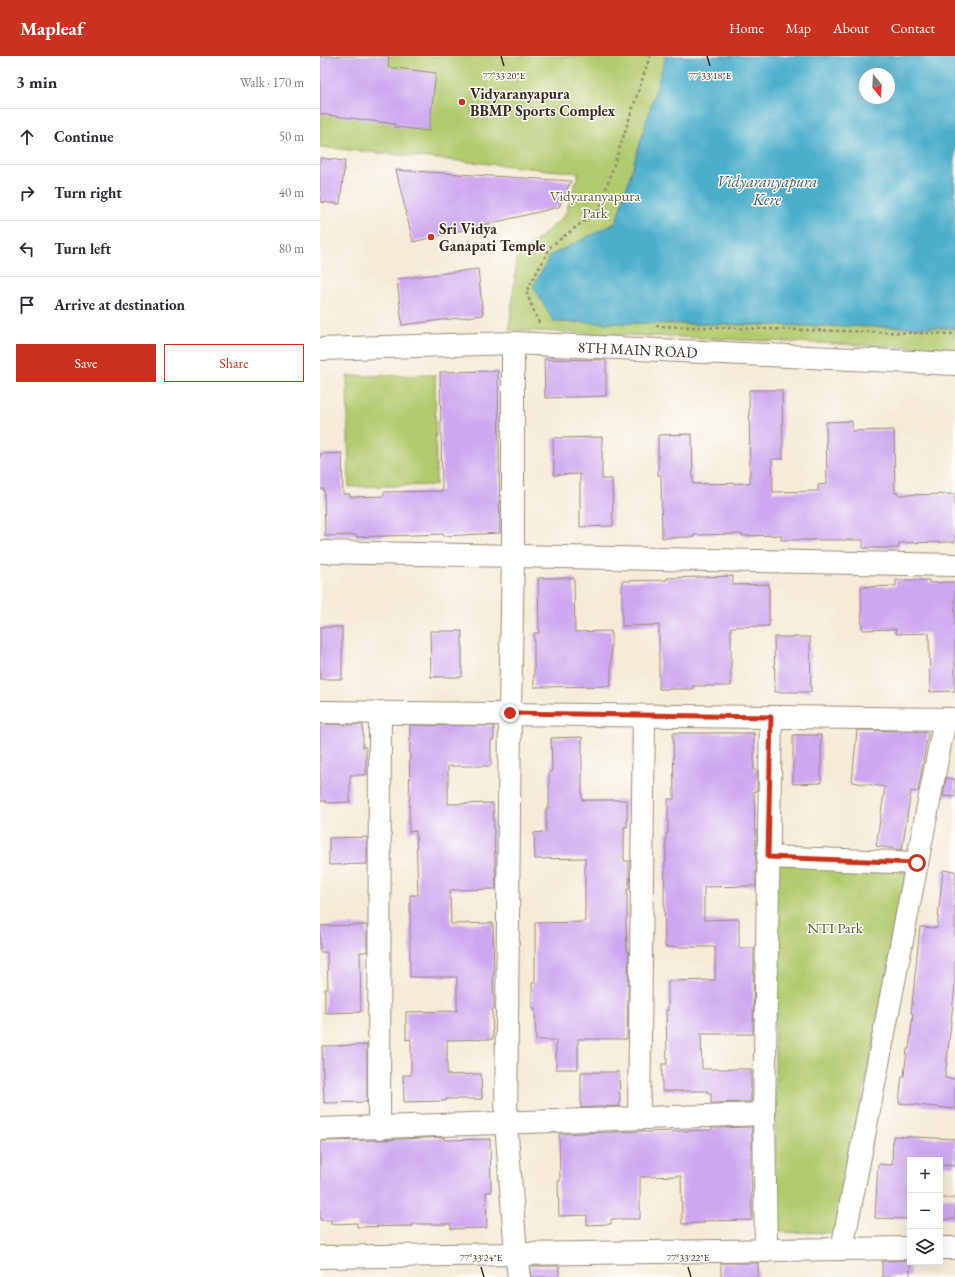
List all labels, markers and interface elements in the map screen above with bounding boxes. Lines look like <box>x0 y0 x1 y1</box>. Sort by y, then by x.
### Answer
text: Mapleaf <box>20 16 84 41</box>
text: Home <box>729 19 764 37</box>
text: Map <box>786 19 811 37</box>
text: About <box>833 19 869 37</box>
text: Contact <box>891 19 935 37</box>
north arrow <box>859 68 895 104</box>
text: 77°33'20"E <box>483 69 526 82</box>
text: 77°33'18"E <box>689 69 732 82</box>
text: 3 min <box>16 71 57 93</box>
text: Walk · 170 m <box>240 74 304 91</box>
place label: Vidyaranyapura BBMP Sports Complex <box>470 84 616 120</box>
marker: Vidyaranyapura BBMP Sports Complex <box>457 97 467 107</box>
icon: ahead <box>16 126 38 148</box>
text: Continue <box>54 127 114 146</box>
text: 50 m <box>279 128 304 145</box>
water label: Vidyaranyapura Kere <box>717 171 817 210</box>
icon: right <box>16 182 38 204</box>
text: Turn right <box>54 183 122 202</box>
text: 40 m <box>279 184 304 201</box>
park label: Vidyaranyapura Park <box>550 186 640 222</box>
place label: Sri Vidya Ganapati Temple <box>439 219 545 255</box>
marker: Sri Vidya Ganapati Temple <box>426 232 436 242</box>
icon: left <box>16 238 38 260</box>
text: Turn left <box>54 239 111 258</box>
text: 80 m <box>279 240 304 257</box>
icon: arrive <box>16 294 38 316</box>
text: Arrive at destination <box>54 295 185 314</box>
street label: 8TH MAIN ROAD <box>577 337 698 361</box>
button: Save <box>16 344 156 382</box>
button: Share <box>164 344 304 382</box>
route end <box>501 704 519 722</box>
route start <box>908 854 926 872</box>
park label: NTI Park <box>807 918 864 937</box>
map controls <box>907 1157 943 1265</box>
button: + <box>907 1157 943 1193</box>
button: − <box>907 1193 943 1229</box>
button: layers <box>907 1229 943 1265</box>
text: 77°33'24"E <box>460 1251 503 1264</box>
text: 77°33'22"E <box>667 1251 710 1264</box>

